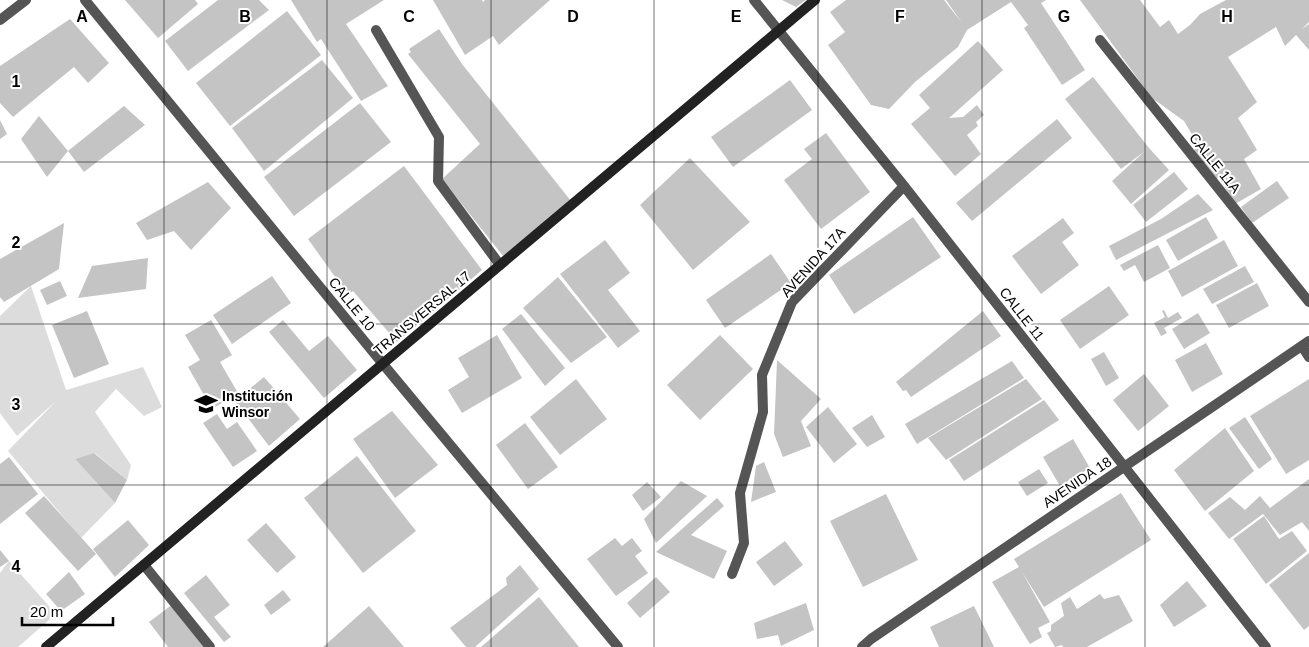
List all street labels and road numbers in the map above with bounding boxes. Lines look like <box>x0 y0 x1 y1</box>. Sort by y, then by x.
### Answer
street label: CALLE 11A <box>1186 130 1244 197</box>
street label: AVENIDA 17A <box>777 223 849 300</box>
street label: TRANSVERSAL 17 <box>370 268 474 358</box>
street label: CALLE 10 <box>326 274 378 334</box>
street label: CALLE 11 <box>996 284 1048 344</box>
street label: AVENIDA 18 <box>1040 453 1114 511</box>

